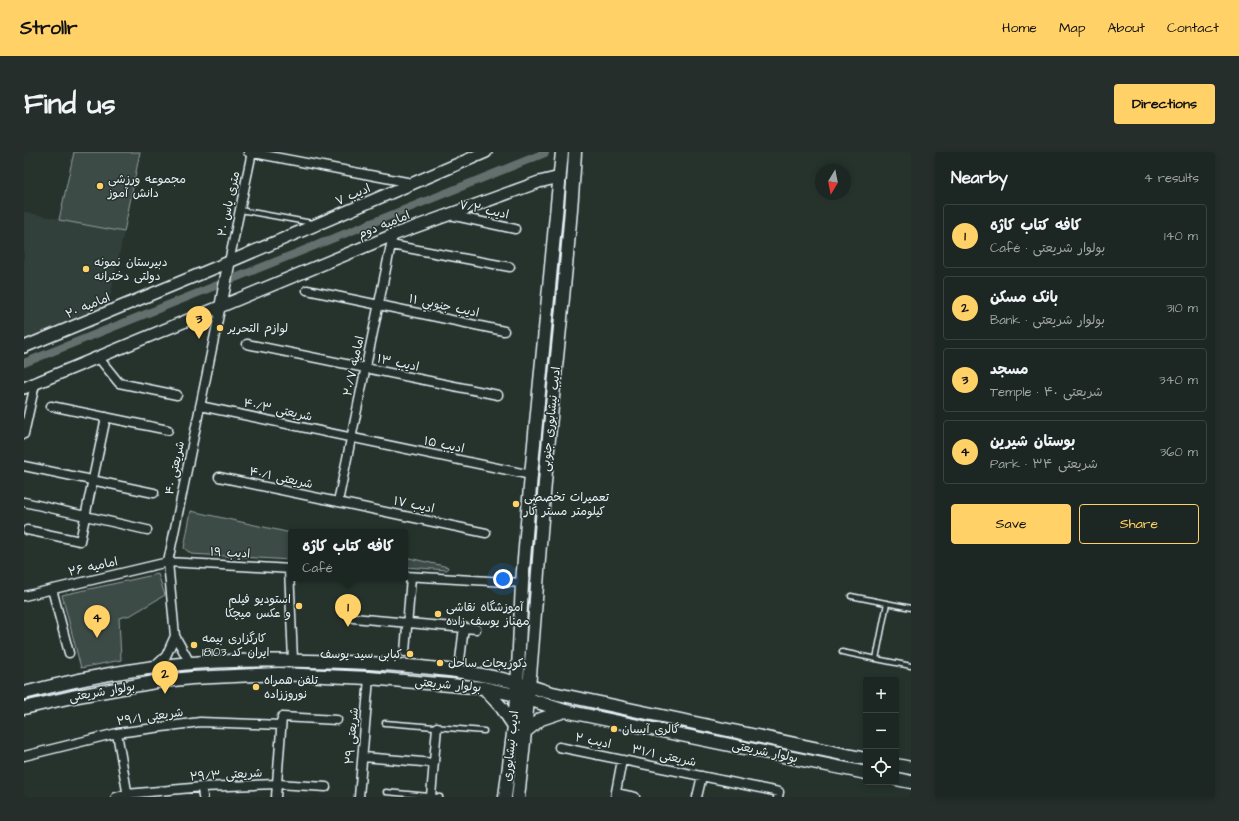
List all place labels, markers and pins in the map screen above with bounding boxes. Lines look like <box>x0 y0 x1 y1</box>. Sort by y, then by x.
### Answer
place label: مجموعه ورزشی دانش آموز <box>107 171 186 202</box>
marker: مجموعه ورزشی دانش آموز <box>95 181 105 191</box>
place label: دبیرستان نمونه دولتی دخترانه <box>94 254 168 285</box>
marker: دبیرستان نمونه دولتی دخترانه <box>81 264 91 274</box>
pin: 3 <box>186 306 212 339</box>
place label: لوازم التحریر <box>227 320 288 337</box>
marker: لوازم التحریر <box>215 323 225 333</box>
place label: تعمیرات تخصصی کیلومتر مستر کار <box>523 489 609 520</box>
marker: تعمیرات تخصصی کیلومتر مستر کار <box>511 499 521 509</box>
place label: استودیو فیلم و عکس میچکا <box>225 591 291 622</box>
pin: 1 <box>335 594 361 627</box>
place label: آموزشگاه نقاشی مهناز یوسف زاده <box>446 599 530 630</box>
marker: استودیو فیلم و عکس میچکا <box>294 601 304 611</box>
pin: 4 <box>84 605 110 638</box>
marker: آموزشگاه نقاشی مهناز یوسف زاده <box>433 609 443 619</box>
place label: کارگزاری بیمه ایران کد 18103 <box>202 630 270 661</box>
marker: کارگزاری بیمه ایران کد 18103 <box>189 640 199 650</box>
place label: کبابی سید یوسف <box>320 646 402 663</box>
marker: کبابی سید یوسف <box>405 649 415 659</box>
place label: دکوریجات ساحل <box>448 655 527 672</box>
marker: دکوریجات ساحل <box>435 658 445 668</box>
pin: 2 <box>152 661 178 694</box>
place label: تلفن همراه نوروززاده <box>264 672 319 703</box>
marker: تلفن همراه نوروززاده <box>251 682 261 692</box>
place label: گالری آيسان <box>622 721 680 738</box>
marker: گالری آيسان <box>609 724 619 734</box>

